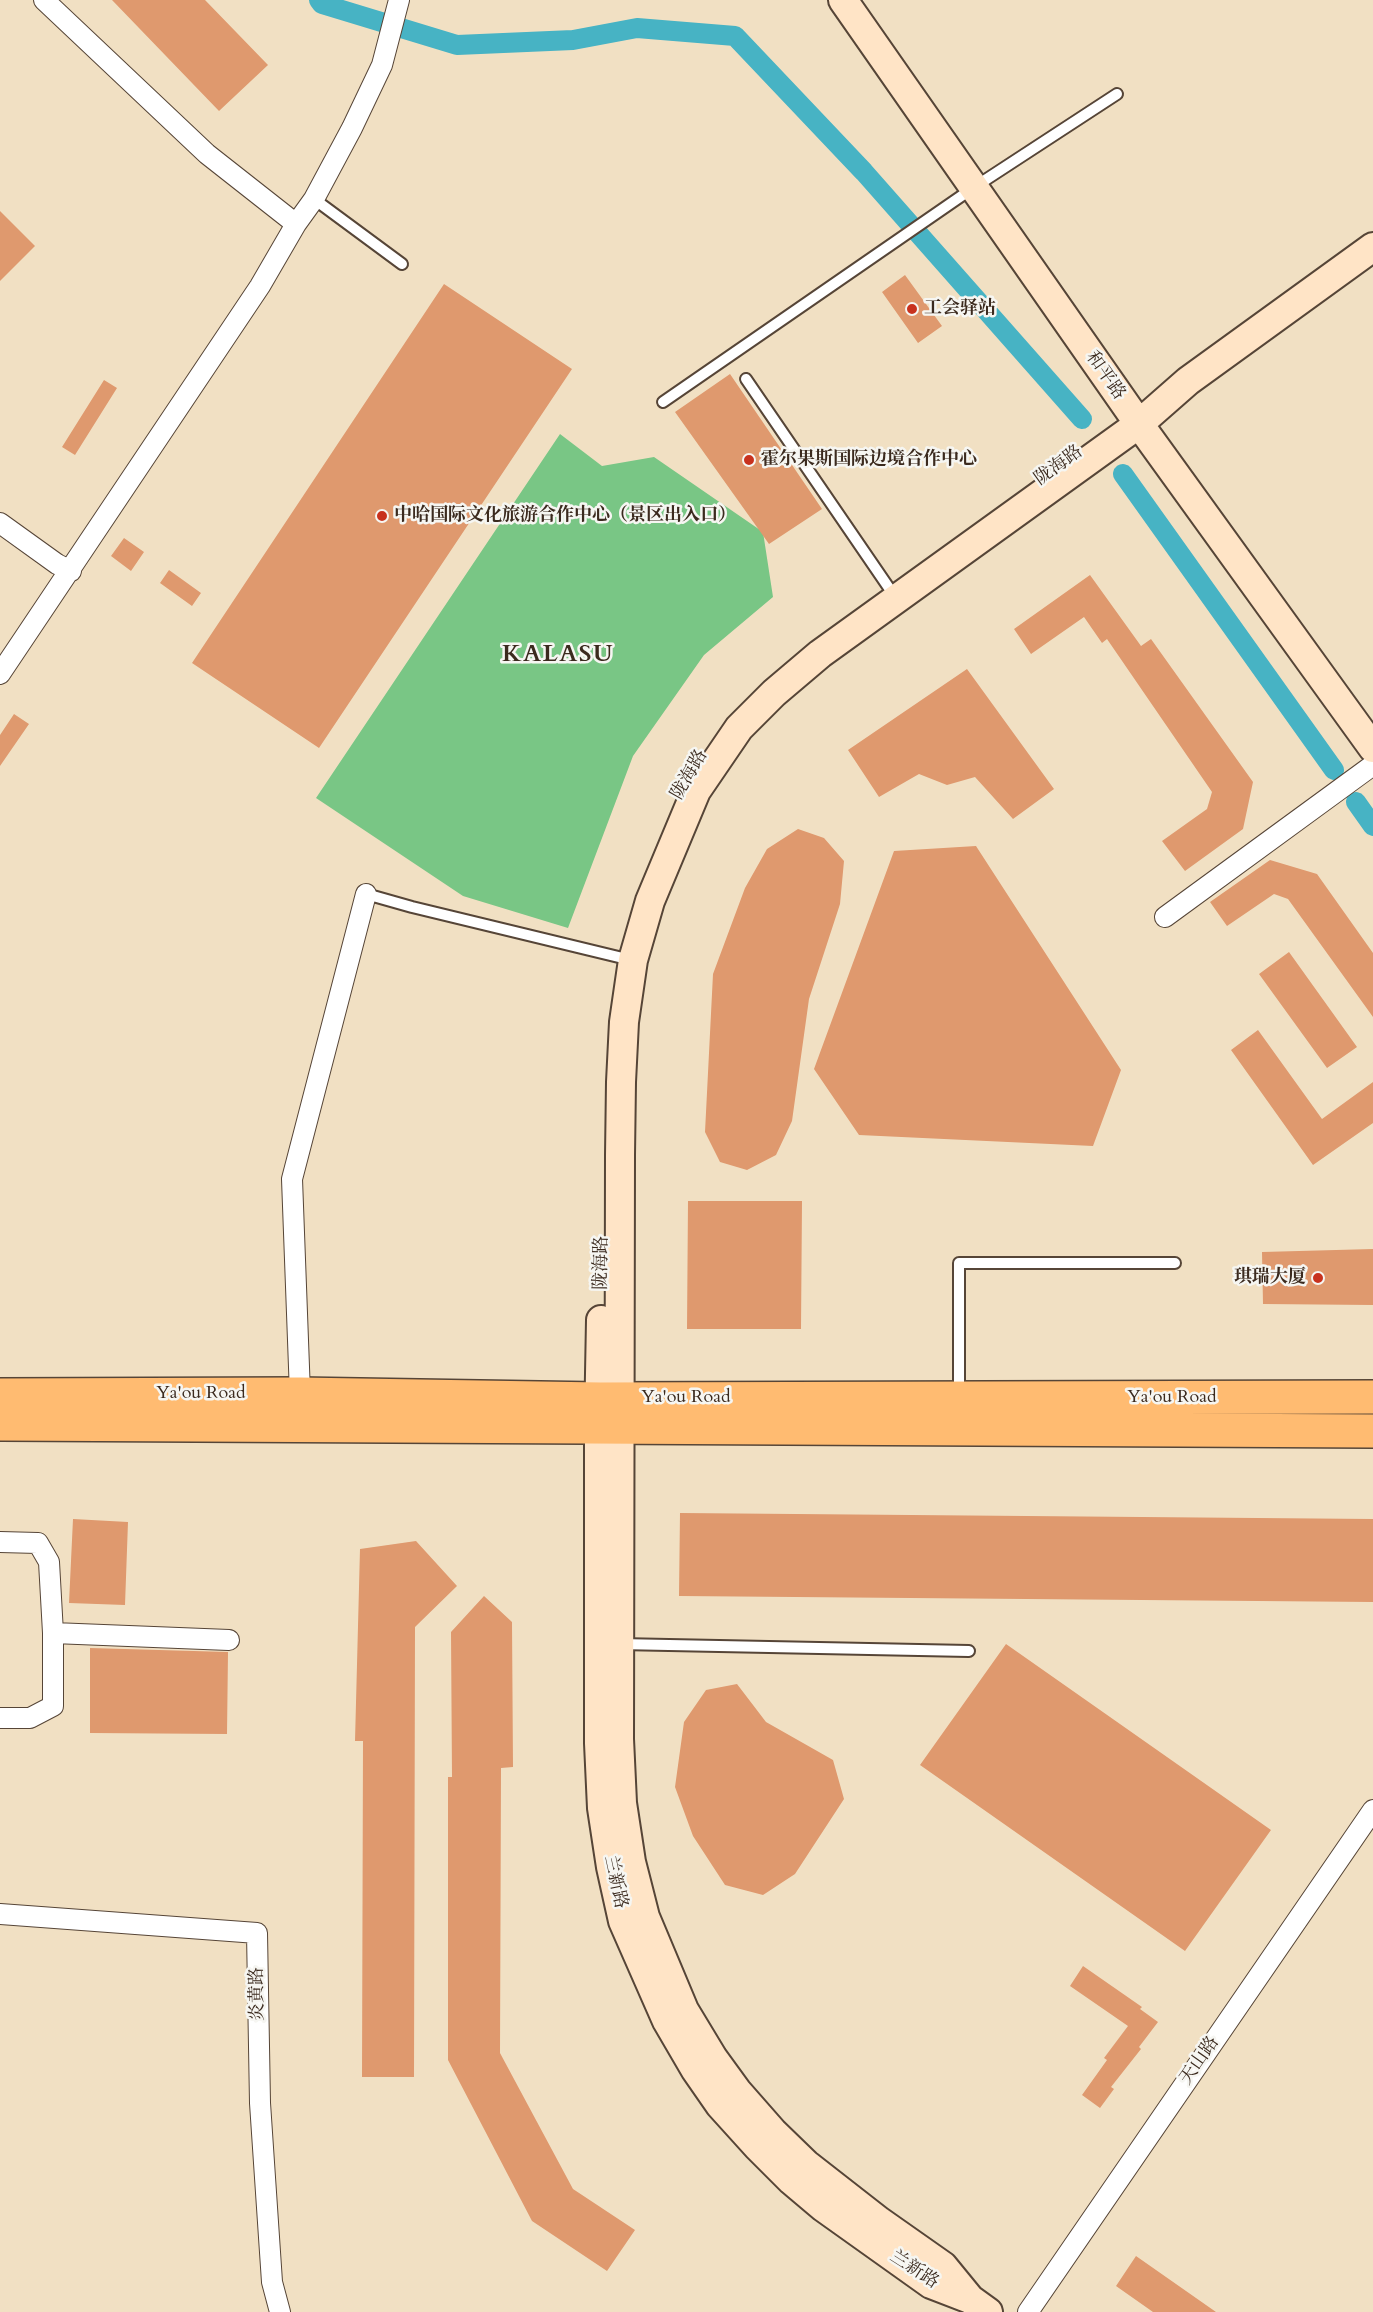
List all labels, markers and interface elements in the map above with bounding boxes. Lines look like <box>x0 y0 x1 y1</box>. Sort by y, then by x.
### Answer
place label: 工会驿站 <box>924 298 996 320</box>
marker: 工会驿站 <box>905 302 919 316</box>
street label: 和平路 <box>1081 348 1129 404</box>
street label: 陇海路 <box>1031 441 1087 491</box>
place label: 霍尔果斯国际边境合作中心 <box>761 449 977 471</box>
marker: 霍尔果斯国际边境合作中心 <box>742 453 756 467</box>
place label: 中哈国际文化旅游合作中心（景区出入口） <box>394 505 736 527</box>
marker: 中哈国际文化旅游合作中心（景区出入口） <box>375 509 389 523</box>
district label: KALASU <box>502 641 614 669</box>
street label: 陇海路 <box>667 746 713 804</box>
street label: 陇海路 <box>591 1236 613 1290</box>
place label: 琪瑞大厦 <box>1234 1267 1306 1289</box>
marker: 琪瑞大厦 <box>1311 1271 1325 1285</box>
street label: Ya'ou Road <box>156 1383 246 1405</box>
street label: Ya'ou Road <box>641 1387 731 1409</box>
street label: Ya'ou Road <box>1127 1387 1217 1409</box>
street label: 兰新路 <box>599 1853 631 1911</box>
street label: 炎黄路 <box>247 1967 269 2021</box>
street label: 天山路 <box>1176 2033 1224 2089</box>
street label: 兰新路 <box>885 2246 943 2294</box>

